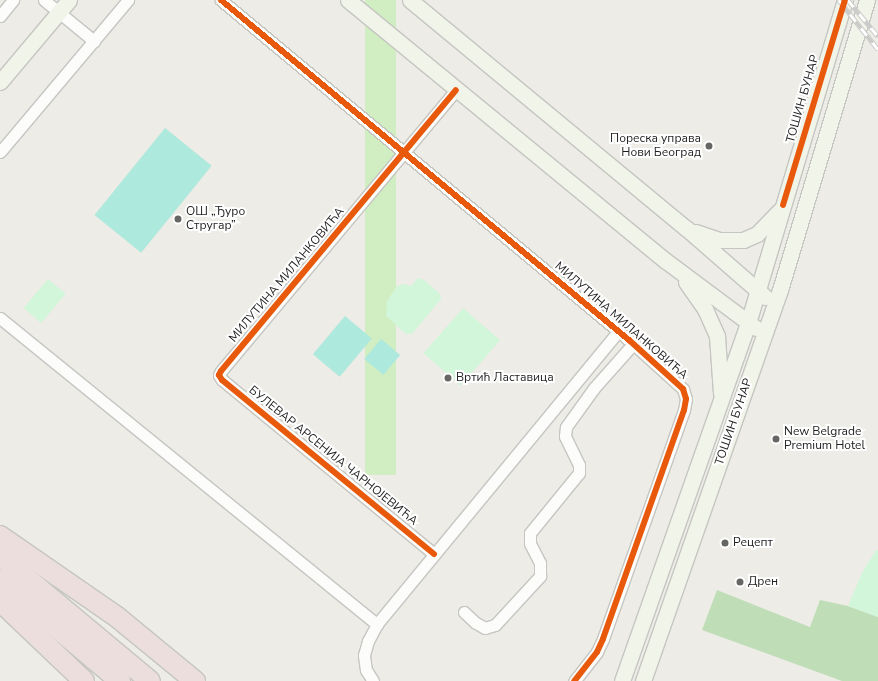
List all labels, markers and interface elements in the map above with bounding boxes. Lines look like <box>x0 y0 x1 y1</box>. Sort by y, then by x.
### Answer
street label: ТОШИН БУНАР <box>784 53 822 145</box>
place label: Пореска управа Нови Београд <box>610 132 701 160</box>
marker: Пореска управа Нови Београд <box>704 141 714 151</box>
place label: ОШ „Ђуро Стругар” <box>186 205 245 233</box>
street label: МИЛУТИНА МИЛАНКОВИЋА <box>226 205 348 345</box>
marker: ОШ „Ђуро Стругар” <box>173 214 183 224</box>
street label: МИЛУТИНА МИЛАНКОВИЋА <box>552 259 690 383</box>
place label: Вртић Ластавица <box>456 371 554 385</box>
marker: Вртић Ластавица <box>443 373 453 383</box>
street label: ТОШИН БУНАР <box>712 377 756 467</box>
street label: БУЛЕВАР АРСЕНИЈА ЧАРНОЈЕВИЋА <box>246 383 420 529</box>
place label: New Belgrade Premium Hotel <box>784 425 865 453</box>
marker: New Belgrade Premium Hotel <box>771 434 781 444</box>
place label: Рецепт <box>733 536 773 550</box>
marker: Рецепт <box>720 538 730 548</box>
place label: Дрен <box>748 575 778 589</box>
marker: Дрен <box>735 577 745 587</box>

